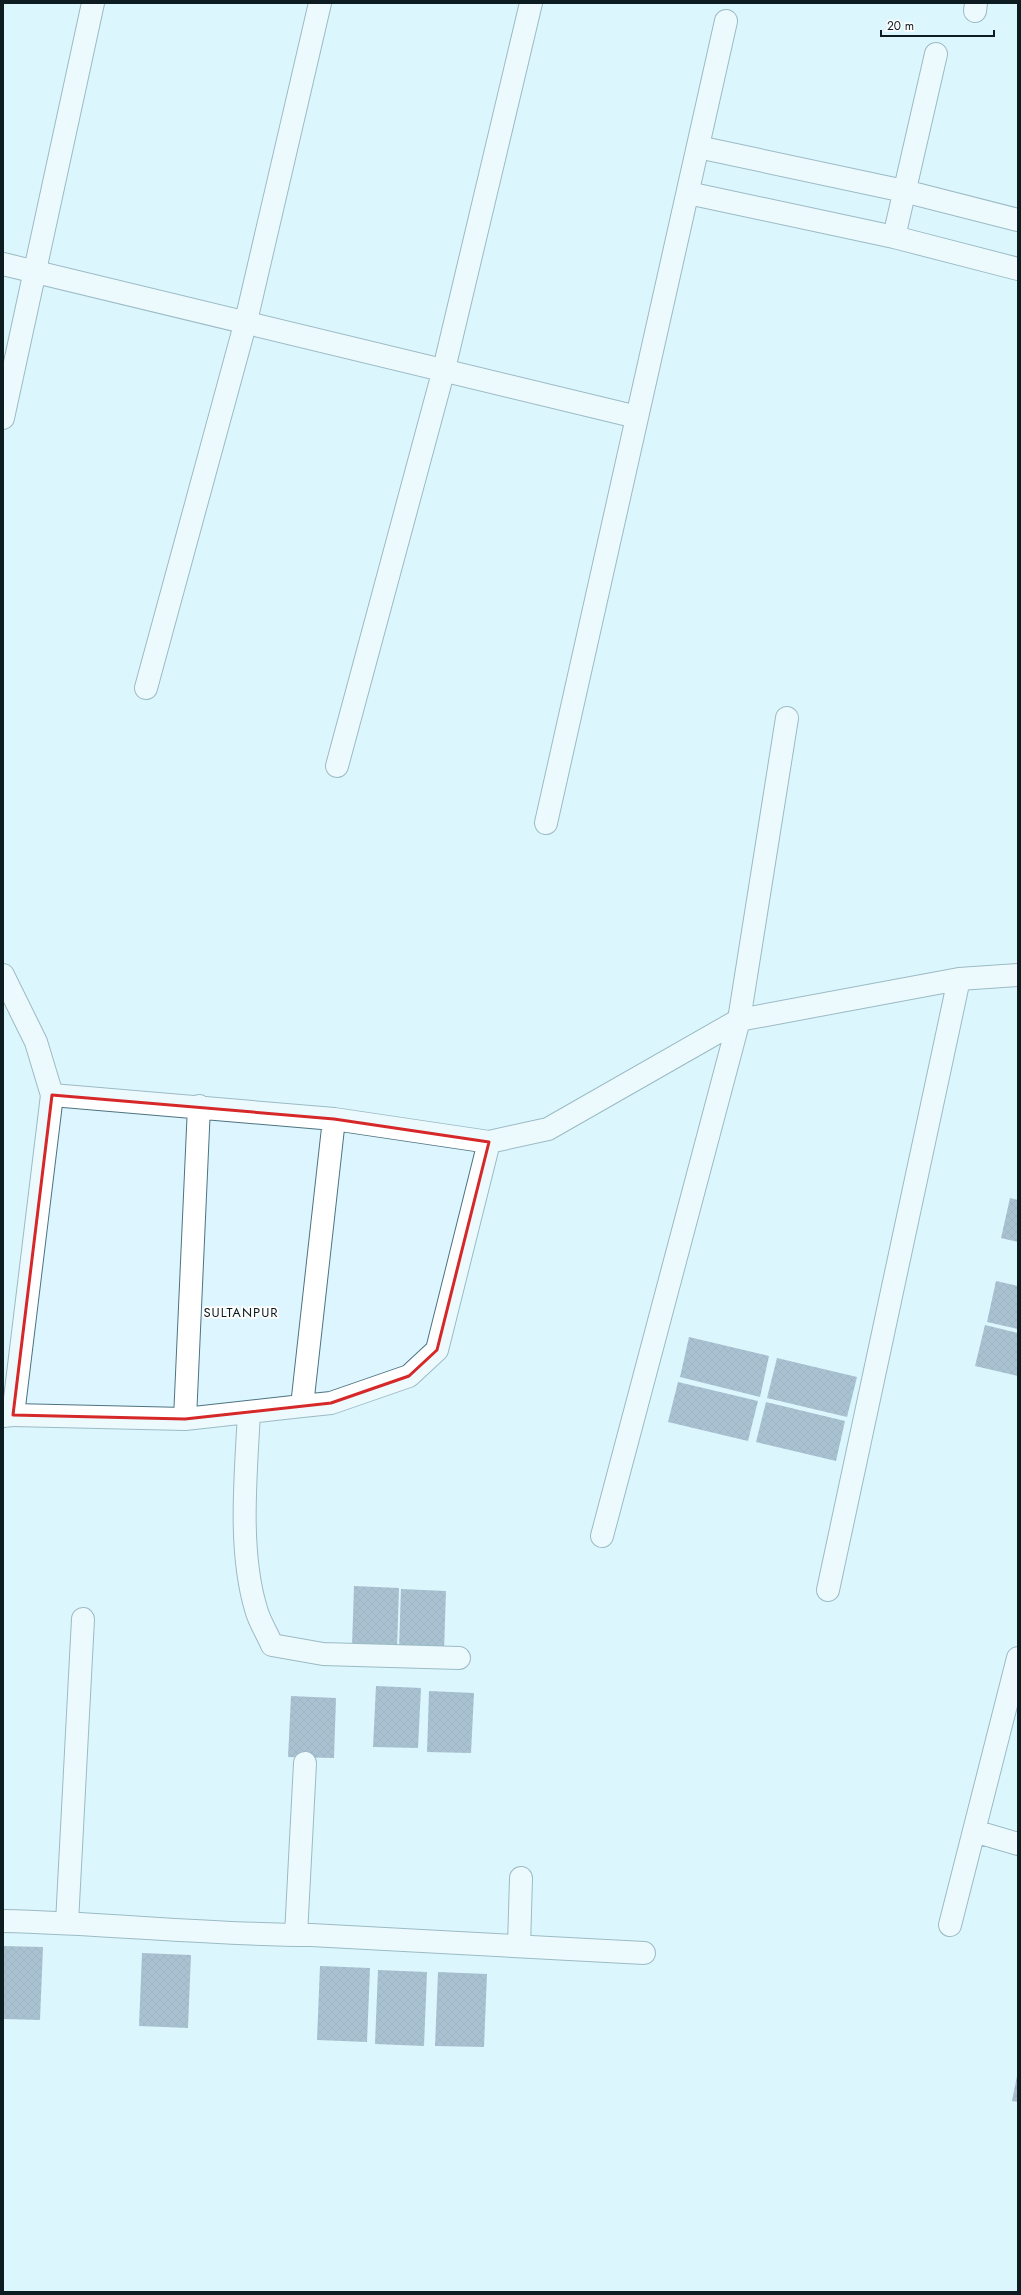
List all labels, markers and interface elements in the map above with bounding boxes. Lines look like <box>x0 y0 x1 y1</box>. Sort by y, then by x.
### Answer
scale bar <box>881 12 994 38</box>
text: 20 m <box>887 17 914 35</box>
district label: SULTANPUR <box>203 1303 279 1322</box>

